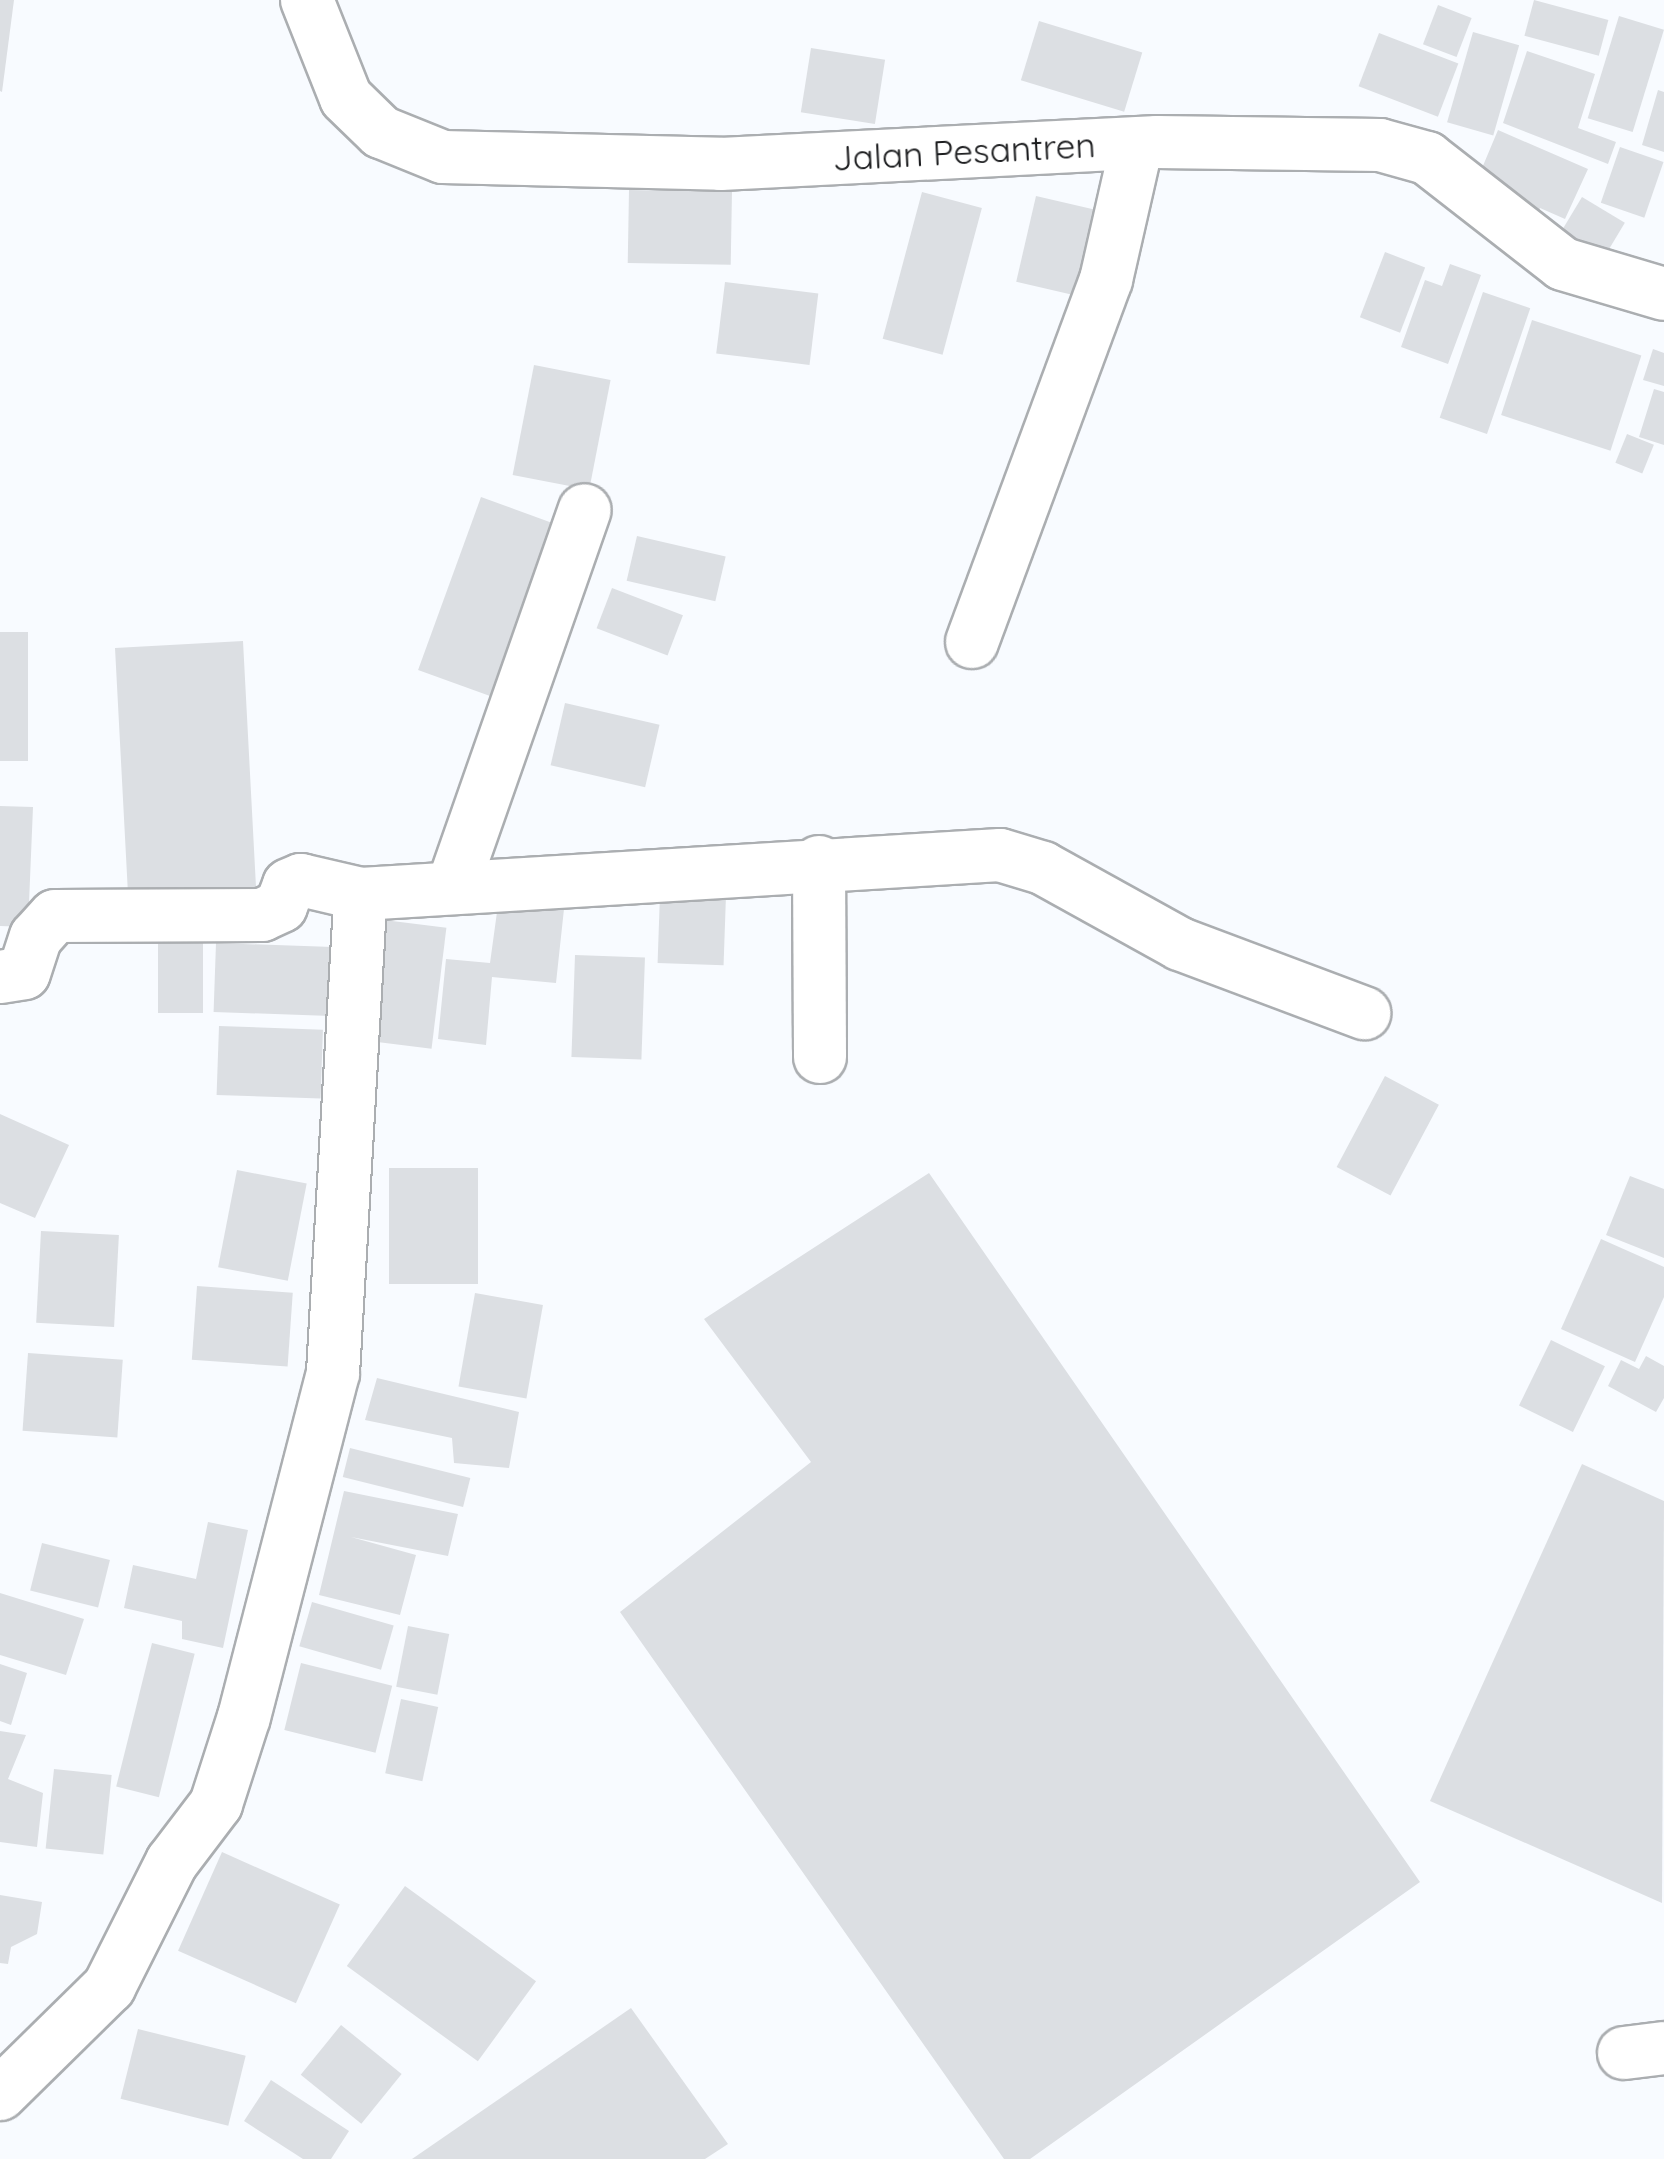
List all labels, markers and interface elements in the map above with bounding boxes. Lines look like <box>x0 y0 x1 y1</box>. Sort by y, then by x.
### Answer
street label: Jalan Pesantren <box>831 123 1097 179</box>

